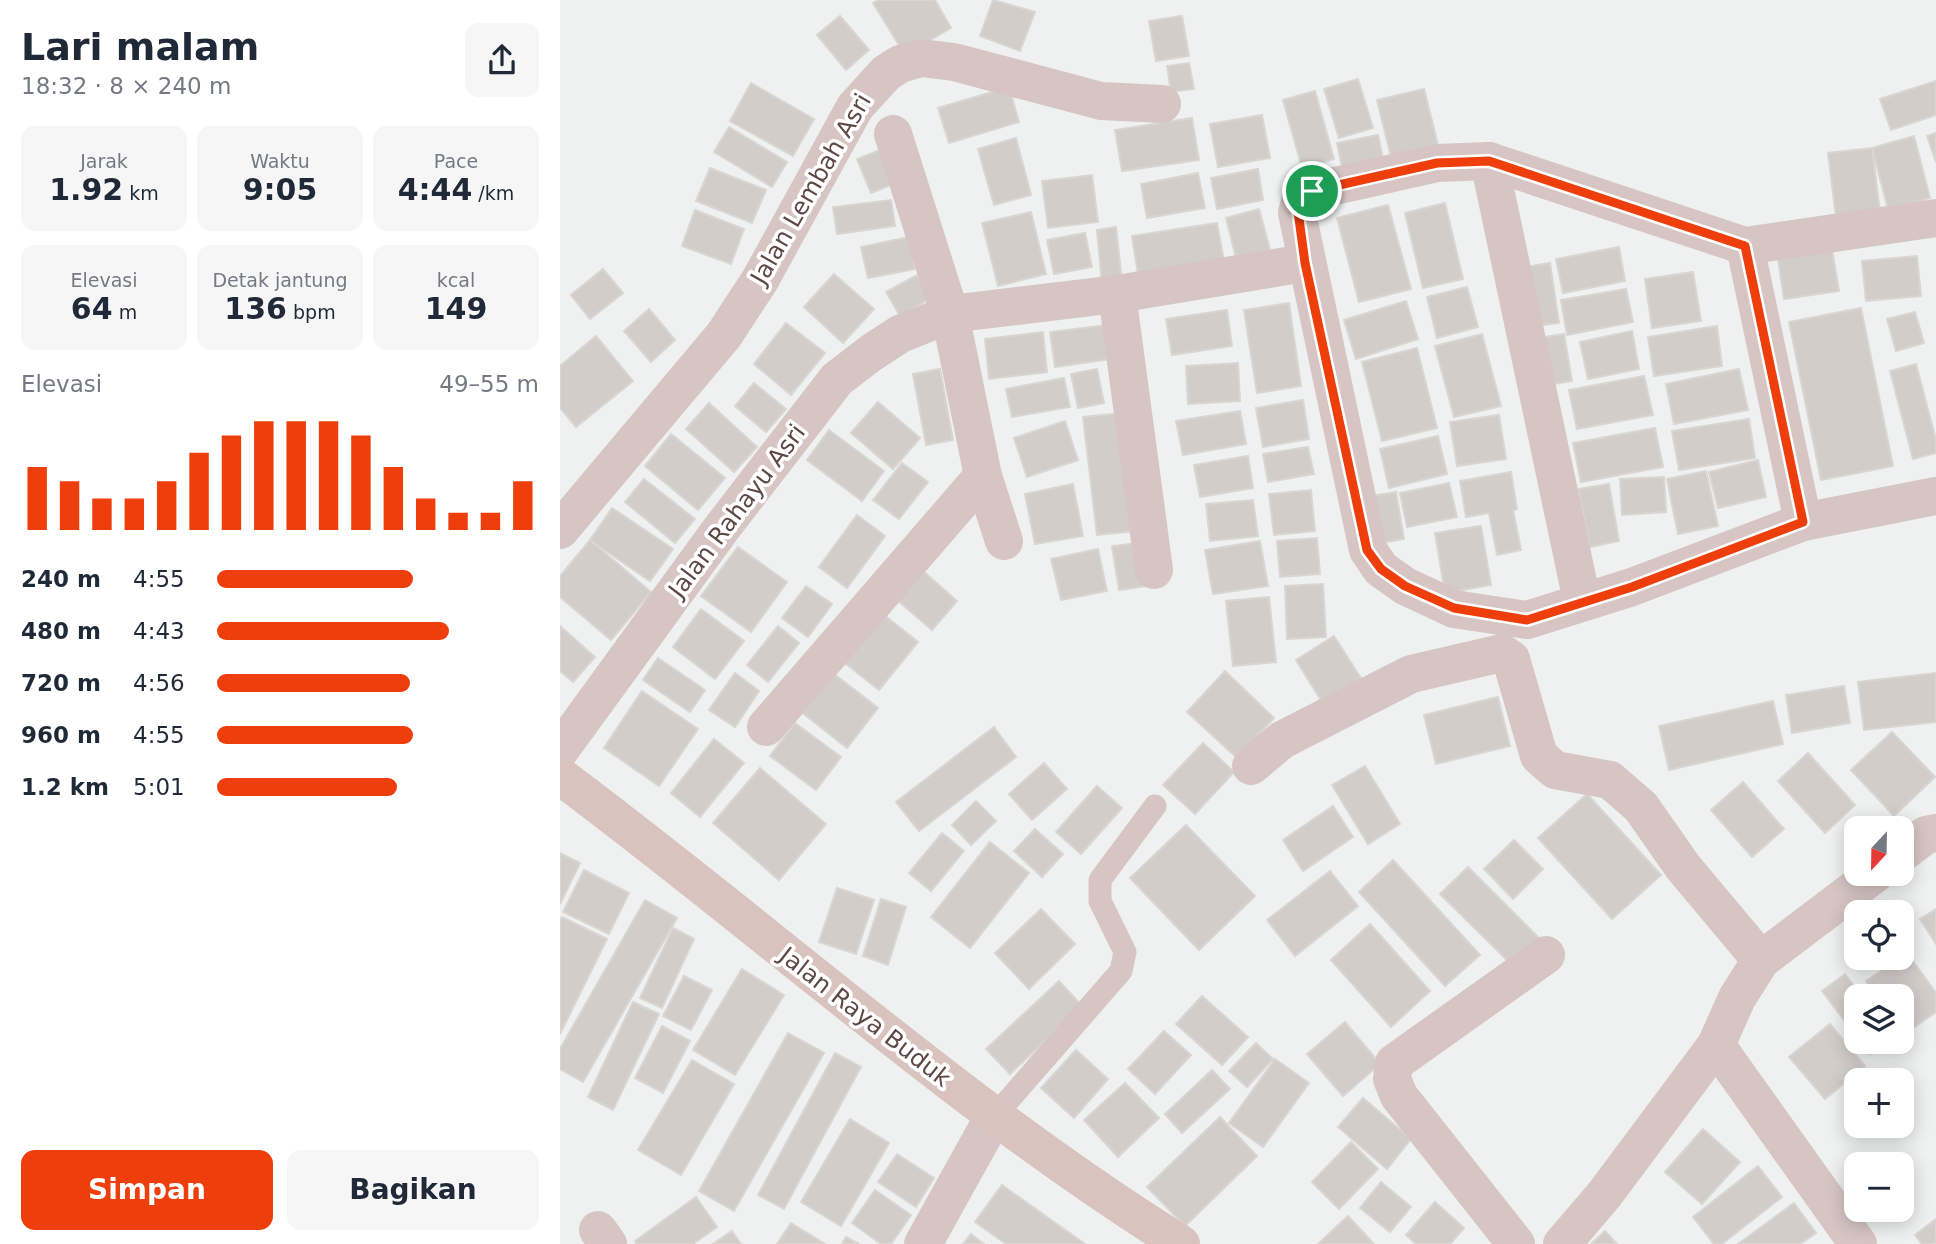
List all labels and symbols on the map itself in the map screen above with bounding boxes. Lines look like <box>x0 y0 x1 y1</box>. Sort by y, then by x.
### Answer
street label: Jalan Lembah Asri <box>744 89 877 291</box>
pin <box>1282 161 1342 221</box>
street label: Jalan Rahayu Asri <box>662 419 811 605</box>
north arrow <box>1844 816 1914 886</box>
street label: Jalan Raya Buduk <box>772 940 956 1093</box>

